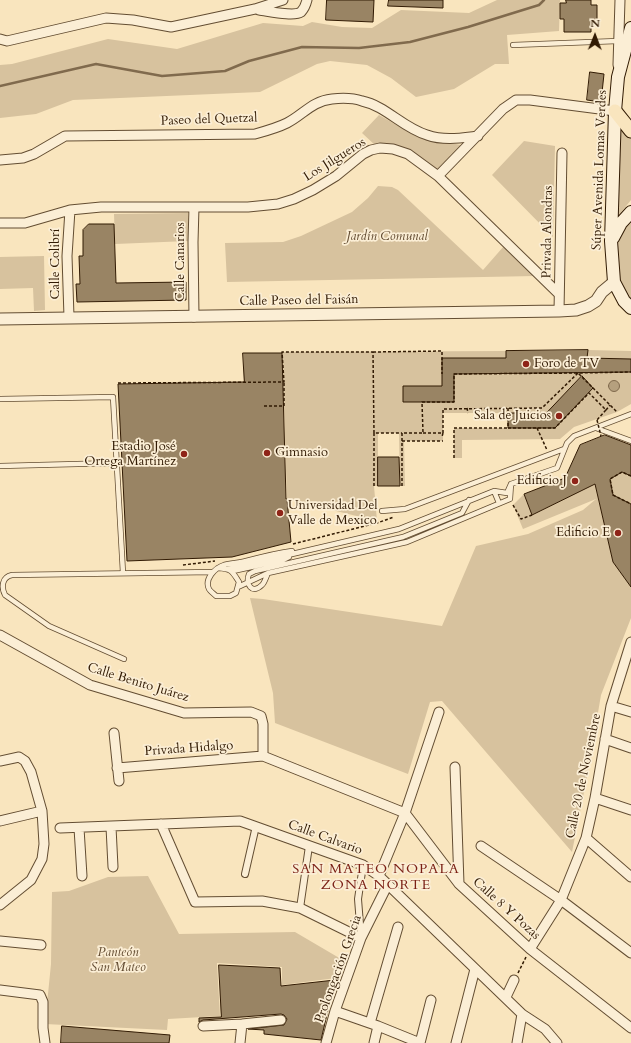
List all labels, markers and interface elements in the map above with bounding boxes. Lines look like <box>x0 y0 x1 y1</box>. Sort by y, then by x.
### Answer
north arrow <box>575 16 615 56</box>
text: N <box>590 16 600 31</box>
street label: Súper Avenida Lomas Verdes <box>589 90 611 250</box>
street label: Paseo del Quetzal <box>160 111 258 129</box>
street label: Los Jilgueros <box>301 135 369 185</box>
street label: Privada Alondras <box>539 185 557 279</box>
street label: Calle Canarios <box>173 222 189 302</box>
street label: Calle Colibrí <box>48 229 64 299</box>
park label: Jardín Comunal <box>346 229 428 245</box>
street label: Calle Paseo del Faisán <box>239 292 359 310</box>
place label: Foro de TV <box>534 356 599 372</box>
marker: Foro de TV <box>521 359 531 369</box>
place label: Sala de Juicios <box>474 408 551 424</box>
marker: Sala de Juicios <box>554 411 564 421</box>
place label: Estadio José Ortega Martínez <box>84 439 176 470</box>
place label: Gimnasio <box>275 445 328 461</box>
marker: Gimnasio <box>262 448 272 458</box>
marker: Estadio José Ortega Martínez <box>179 449 189 459</box>
place label: Edificio J <box>517 473 567 489</box>
marker: Edificio J <box>570 476 580 486</box>
place label: Universidad Del Valle de Mexico <box>288 498 378 529</box>
marker: Universidad Del Valle de Mexico <box>275 508 285 518</box>
place label: Edificio E <box>556 525 610 541</box>
marker: Edificio E <box>613 528 623 538</box>
street label: Calle Benito Juárez <box>85 660 191 706</box>
street label: Calle 20 de Noviembre <box>563 712 605 840</box>
street label: Privada Hidalgo <box>144 738 234 760</box>
street label: Calle Calvario <box>286 817 364 859</box>
district label: SAN MATEO NOPALA ZONA NORTE <box>292 862 460 894</box>
street label: Calle 8 Y Pozas <box>469 875 543 943</box>
street label: Prolongación Grecia <box>312 913 366 1025</box>
park label: Panteón San Mateo <box>90 945 146 976</box>

